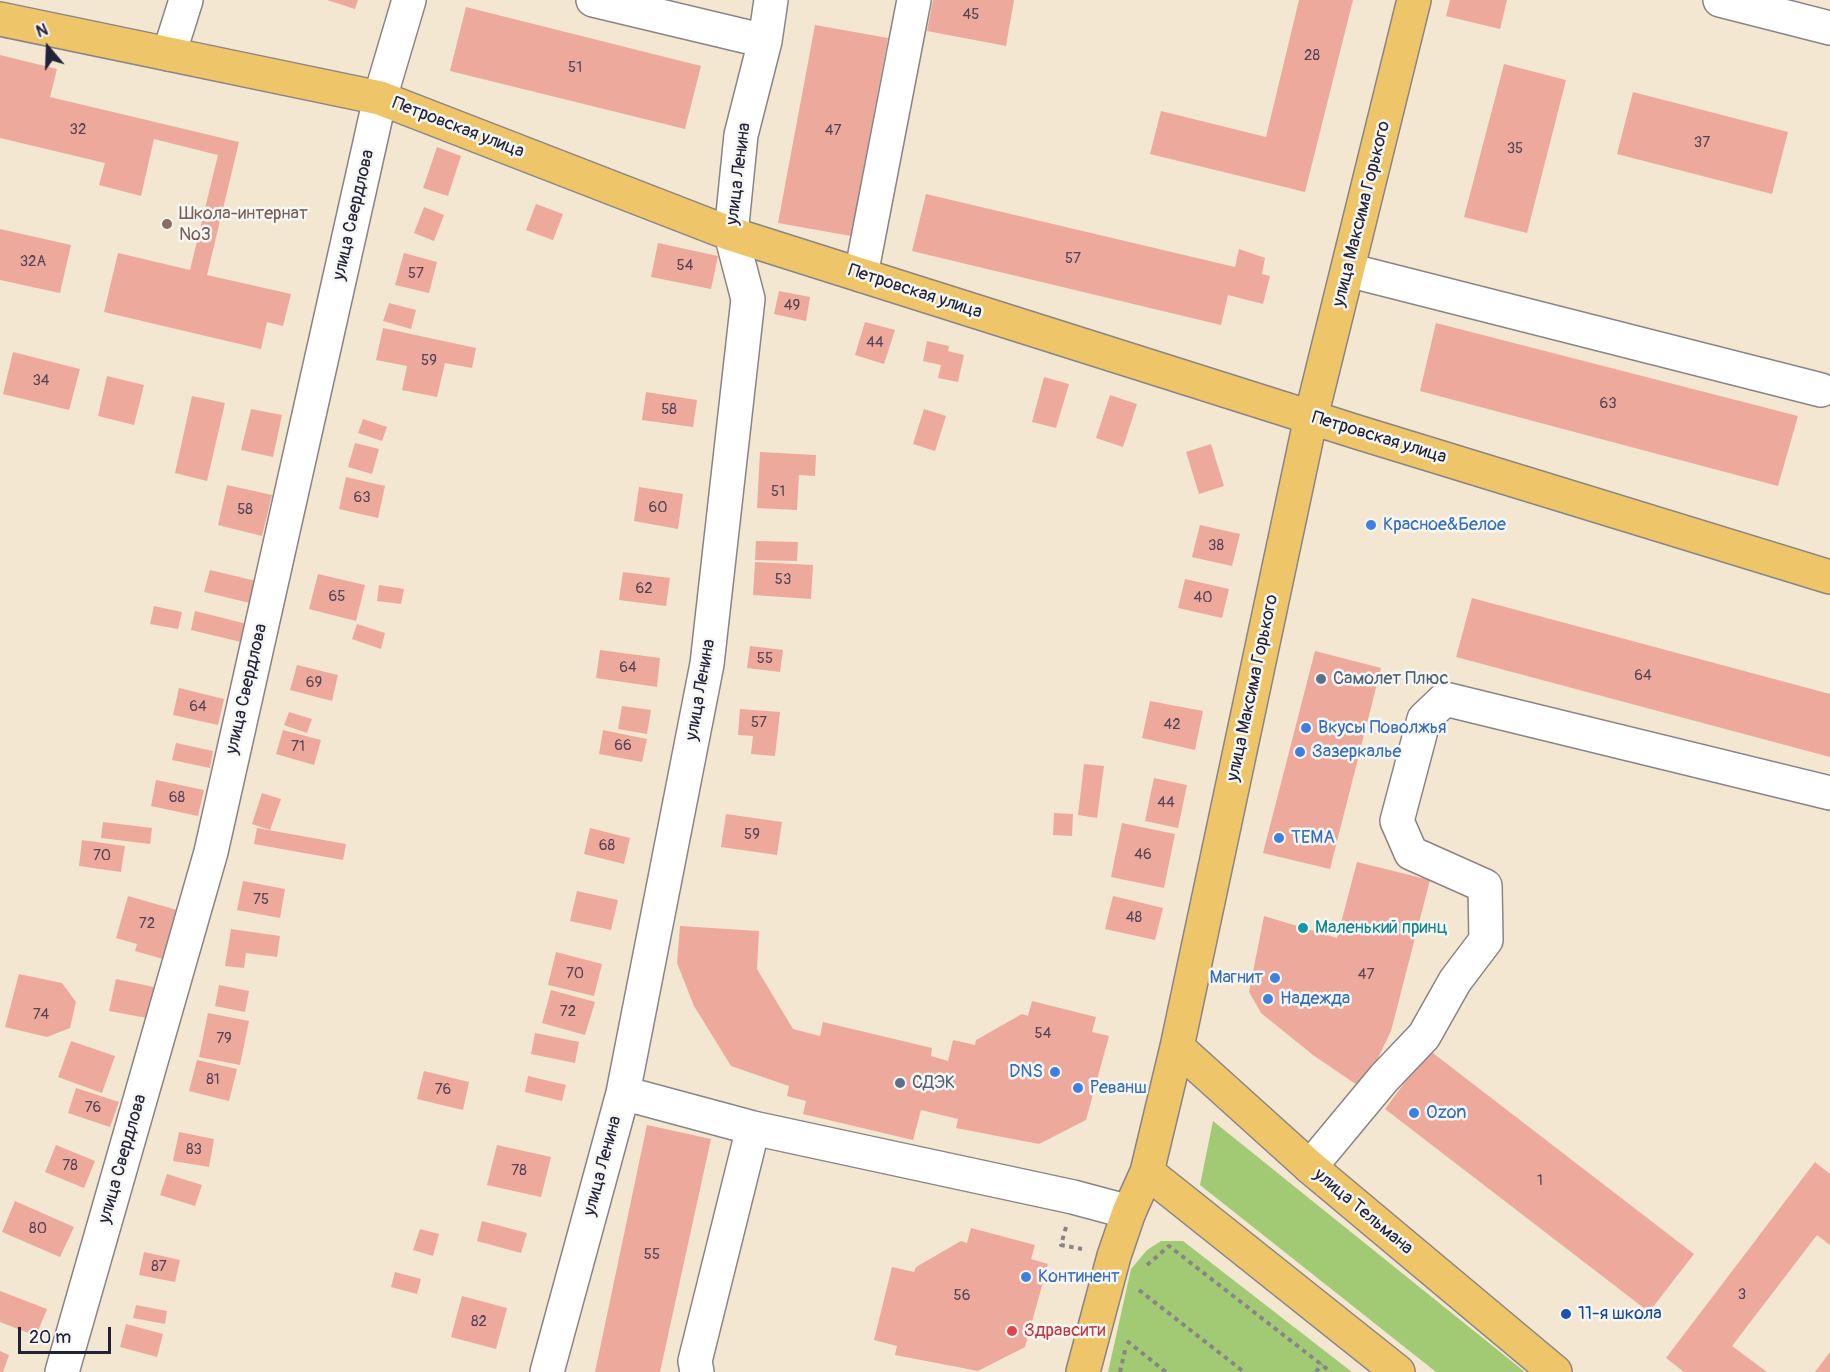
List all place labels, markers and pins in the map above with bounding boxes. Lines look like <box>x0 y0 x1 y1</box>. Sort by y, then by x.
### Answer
place label: Школа-интернат №3 <box>179 203 308 246</box>
marker: Школа-интернат №3 <box>160 217 174 231</box>
place label: Красное&Белое <box>1383 514 1506 536</box>
marker: Красное&Белое <box>1364 518 1378 532</box>
place label: Самолет Плюс <box>1333 668 1449 690</box>
marker: Самолет Плюс <box>1314 672 1328 686</box>
place label: Вкусы Поволжья <box>1318 717 1447 739</box>
marker: Вкусы Поволжья <box>1299 721 1313 735</box>
place label: Зазеркалье <box>1312 741 1401 763</box>
marker: Зазеркалье <box>1293 745 1307 759</box>
place label: ТЕМА <box>1291 827 1335 849</box>
marker: ТЕМА <box>1272 831 1286 845</box>
place label: Маленький принц <box>1315 917 1448 939</box>
marker: Маленький принц <box>1296 921 1310 935</box>
place label: Магнит <box>1210 967 1263 989</box>
marker: Магнит <box>1268 971 1282 985</box>
place label: Надежда <box>1280 988 1350 1010</box>
marker: Надежда <box>1261 992 1275 1006</box>
place label: DNS <box>1009 1061 1043 1083</box>
marker: DNS <box>1048 1065 1062 1079</box>
place label: СДЭК <box>912 1072 955 1094</box>
marker: СДЭК <box>893 1076 907 1090</box>
place label: Реванш <box>1090 1077 1147 1099</box>
marker: Реванш <box>1071 1081 1085 1095</box>
place label: Ozon <box>1426 1102 1466 1124</box>
marker: Ozon <box>1407 1106 1421 1120</box>
place label: Континент <box>1038 1266 1120 1288</box>
marker: Континент <box>1019 1270 1033 1284</box>
place label: 11-я школа <box>1578 1303 1662 1325</box>
marker: 11-я школа <box>1559 1307 1573 1321</box>
place label: Здравсити <box>1024 1320 1106 1342</box>
marker: Здравсити <box>1005 1324 1019 1338</box>

